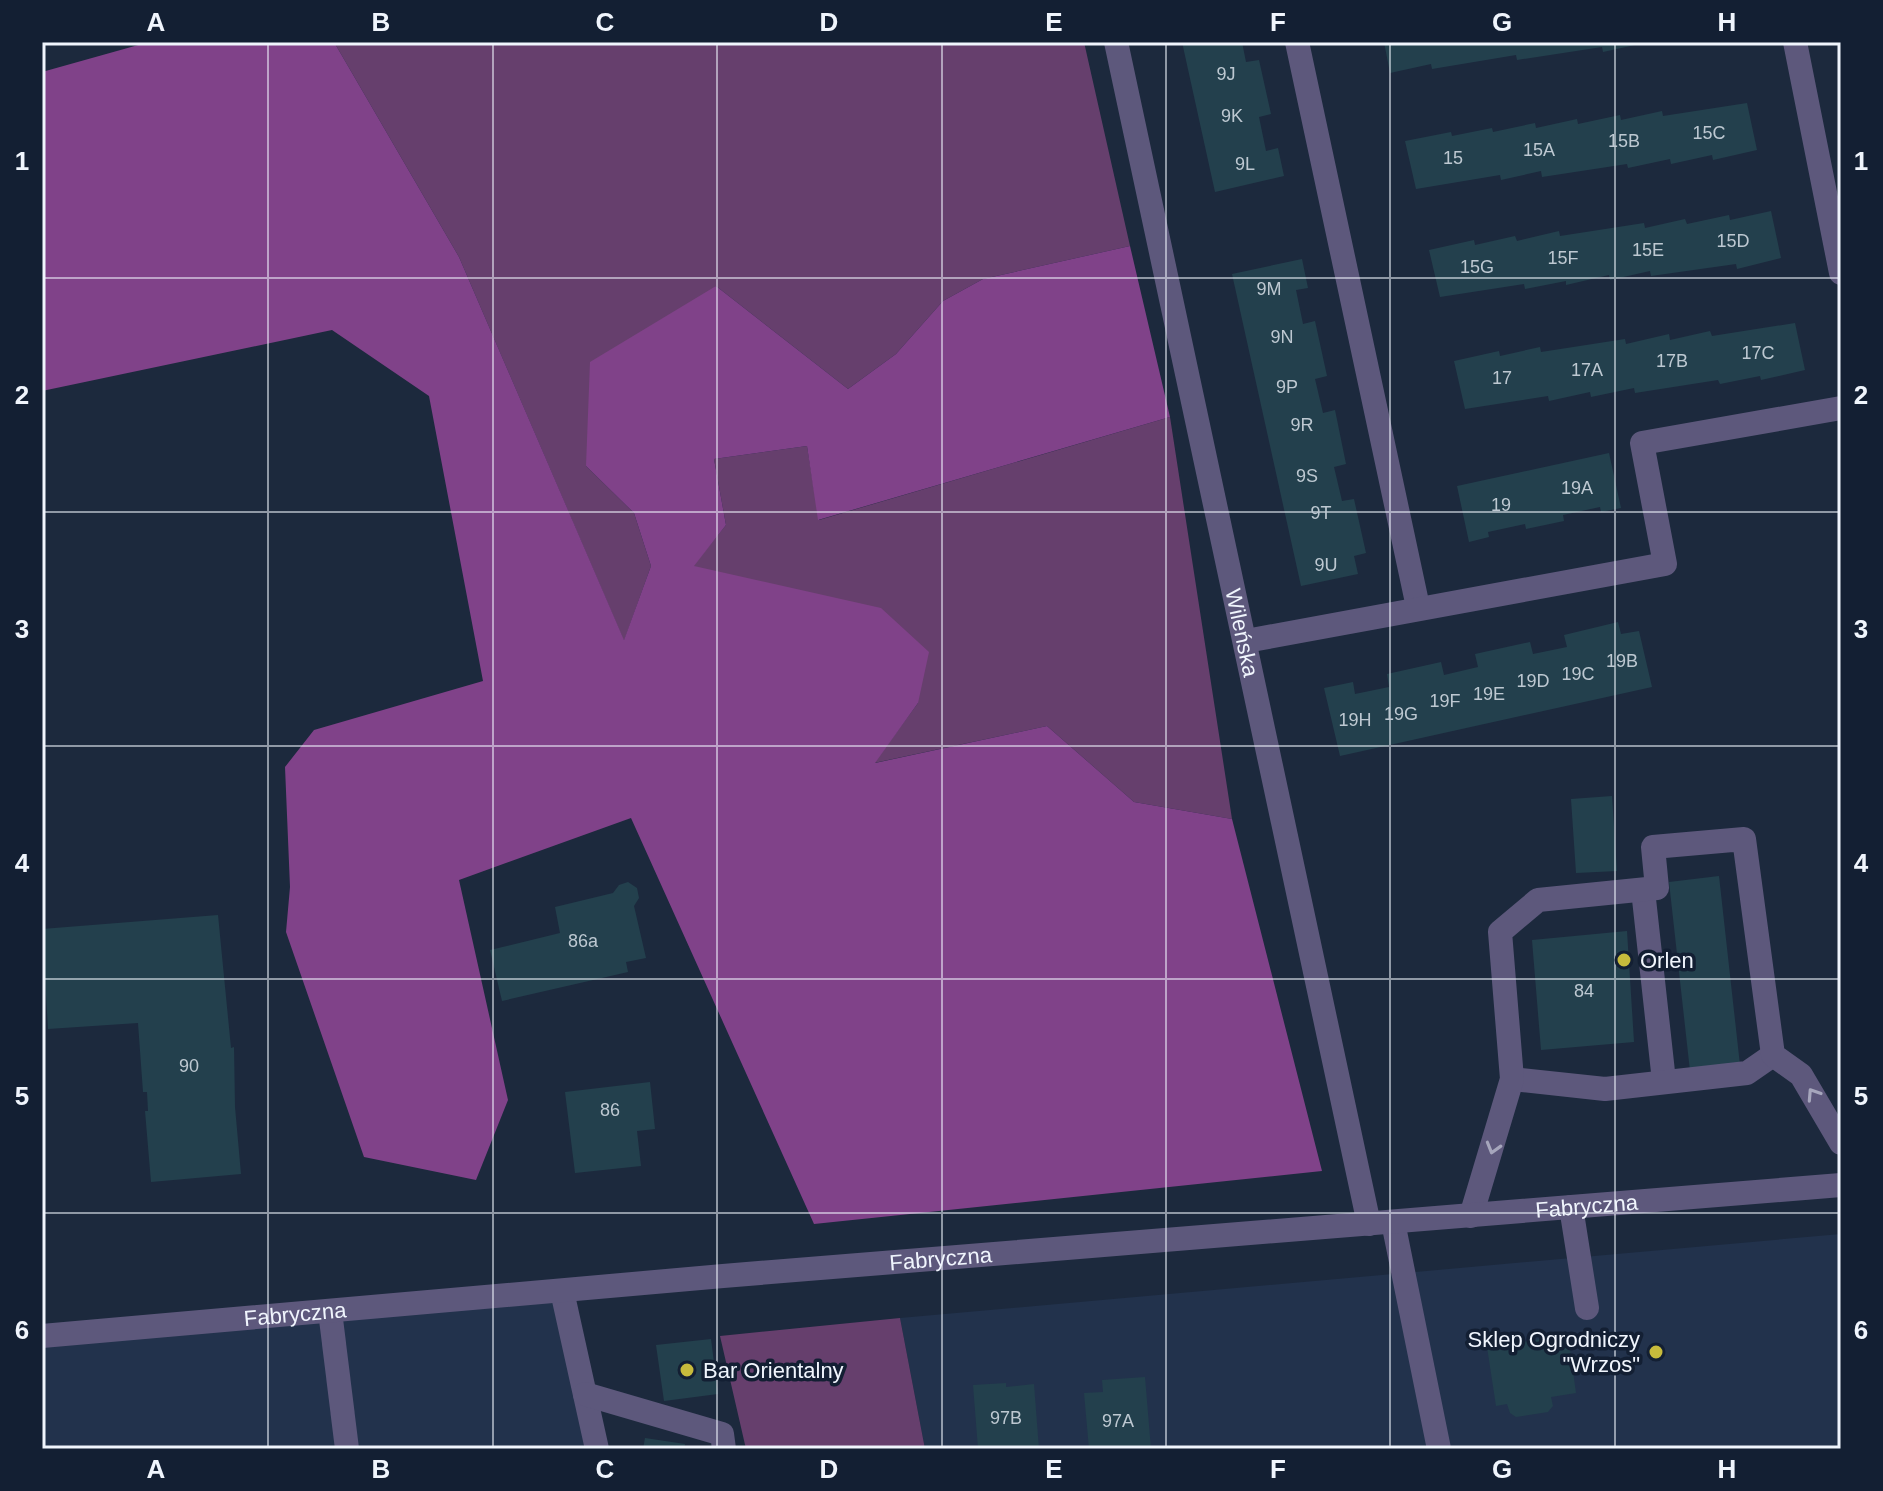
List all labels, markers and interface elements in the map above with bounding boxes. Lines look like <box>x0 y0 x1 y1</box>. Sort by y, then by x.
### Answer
text: A <box>147 7 166 37</box>
text: B <box>372 7 390 37</box>
text: C <box>596 7 615 37</box>
text: D <box>820 7 838 37</box>
text: E <box>1045 7 1063 37</box>
text: F <box>1270 7 1286 37</box>
text: G <box>1492 7 1512 37</box>
text: H <box>1718 7 1736 37</box>
house number: 9J <box>1216 64 1236 84</box>
house number: 9K <box>1221 106 1243 126</box>
house number: 15C <box>1692 123 1726 143</box>
house number: 15B <box>1608 131 1640 151</box>
house number: 15A <box>1523 140 1555 160</box>
text: 1 <box>15 146 29 176</box>
text: 1 <box>1854 146 1868 176</box>
house number: 15 <box>1443 148 1463 168</box>
house number: 9L <box>1235 154 1255 174</box>
house number: 15D <box>1716 231 1750 251</box>
house number: 15E <box>1632 240 1664 260</box>
house number: 15F <box>1547 248 1579 268</box>
house number: 15G <box>1460 257 1494 277</box>
house number: 9M <box>1256 279 1282 299</box>
house number: 9N <box>1270 327 1294 347</box>
house number: 17C <box>1741 343 1775 363</box>
house number: 17B <box>1656 351 1688 371</box>
house number: 17A <box>1571 360 1603 380</box>
house number: 17 <box>1492 368 1512 388</box>
house number: 9P <box>1276 377 1298 397</box>
text: 2 <box>15 380 29 410</box>
text: 2 <box>1854 380 1868 410</box>
house number: 9R <box>1290 415 1314 435</box>
house number: 9S <box>1296 466 1318 486</box>
house number: 19A <box>1561 478 1593 498</box>
house number: 19 <box>1491 495 1511 515</box>
house number: 9T <box>1310 503 1332 523</box>
house number: 9U <box>1314 555 1338 575</box>
street label: Wileńska <box>1221 586 1264 680</box>
text: 3 <box>15 614 29 644</box>
text: 3 <box>1854 614 1868 644</box>
house number: 19B <box>1606 651 1638 671</box>
house number: 19C <box>1561 664 1595 684</box>
house number: 19D <box>1516 671 1550 691</box>
house number: 19E <box>1473 684 1505 704</box>
house number: 19F <box>1429 691 1461 711</box>
house number: 19G <box>1384 704 1418 724</box>
house number: 19H <box>1338 710 1372 730</box>
text: 4 <box>15 848 30 878</box>
text: 4 <box>1854 848 1869 878</box>
house number: 86a <box>568 931 599 951</box>
place label: Orlen <box>1640 948 1694 973</box>
marker: Orlen <box>1615 951 1633 969</box>
house number: 84 <box>1574 981 1594 1001</box>
house number: 90 <box>179 1056 199 1076</box>
text: 5 <box>15 1081 29 1111</box>
text: 5 <box>1854 1081 1868 1111</box>
one-way arrow <box>1807 1088 1822 1103</box>
house number: 86 <box>600 1100 620 1120</box>
one-way arrow <box>1486 1140 1502 1154</box>
street label: Fabryczna <box>1534 1189 1639 1222</box>
street label: Fabryczna <box>888 1242 994 1275</box>
street label: Fabryczna <box>243 1297 348 1331</box>
text: 6 <box>15 1315 29 1345</box>
text: 6 <box>1854 1315 1868 1345</box>
place label: Sklep Ogrodniczy "Wrzos" <box>1468 1327 1640 1377</box>
marker: Sklep Ogrodniczy "Wrzos" <box>1647 1343 1665 1361</box>
place label: Bar Orientalny <box>703 1358 844 1383</box>
marker: Bar Orientalny <box>678 1361 696 1379</box>
house number: 97B <box>990 1408 1022 1428</box>
house number: 97A <box>1102 1411 1134 1431</box>
text: A <box>147 1454 166 1484</box>
text: B <box>372 1454 390 1484</box>
text: C <box>596 1454 615 1484</box>
text: D <box>820 1454 838 1484</box>
text: E <box>1045 1454 1063 1484</box>
text: F <box>1270 1454 1286 1484</box>
text: G <box>1492 1454 1512 1484</box>
text: H <box>1718 1454 1736 1484</box>

